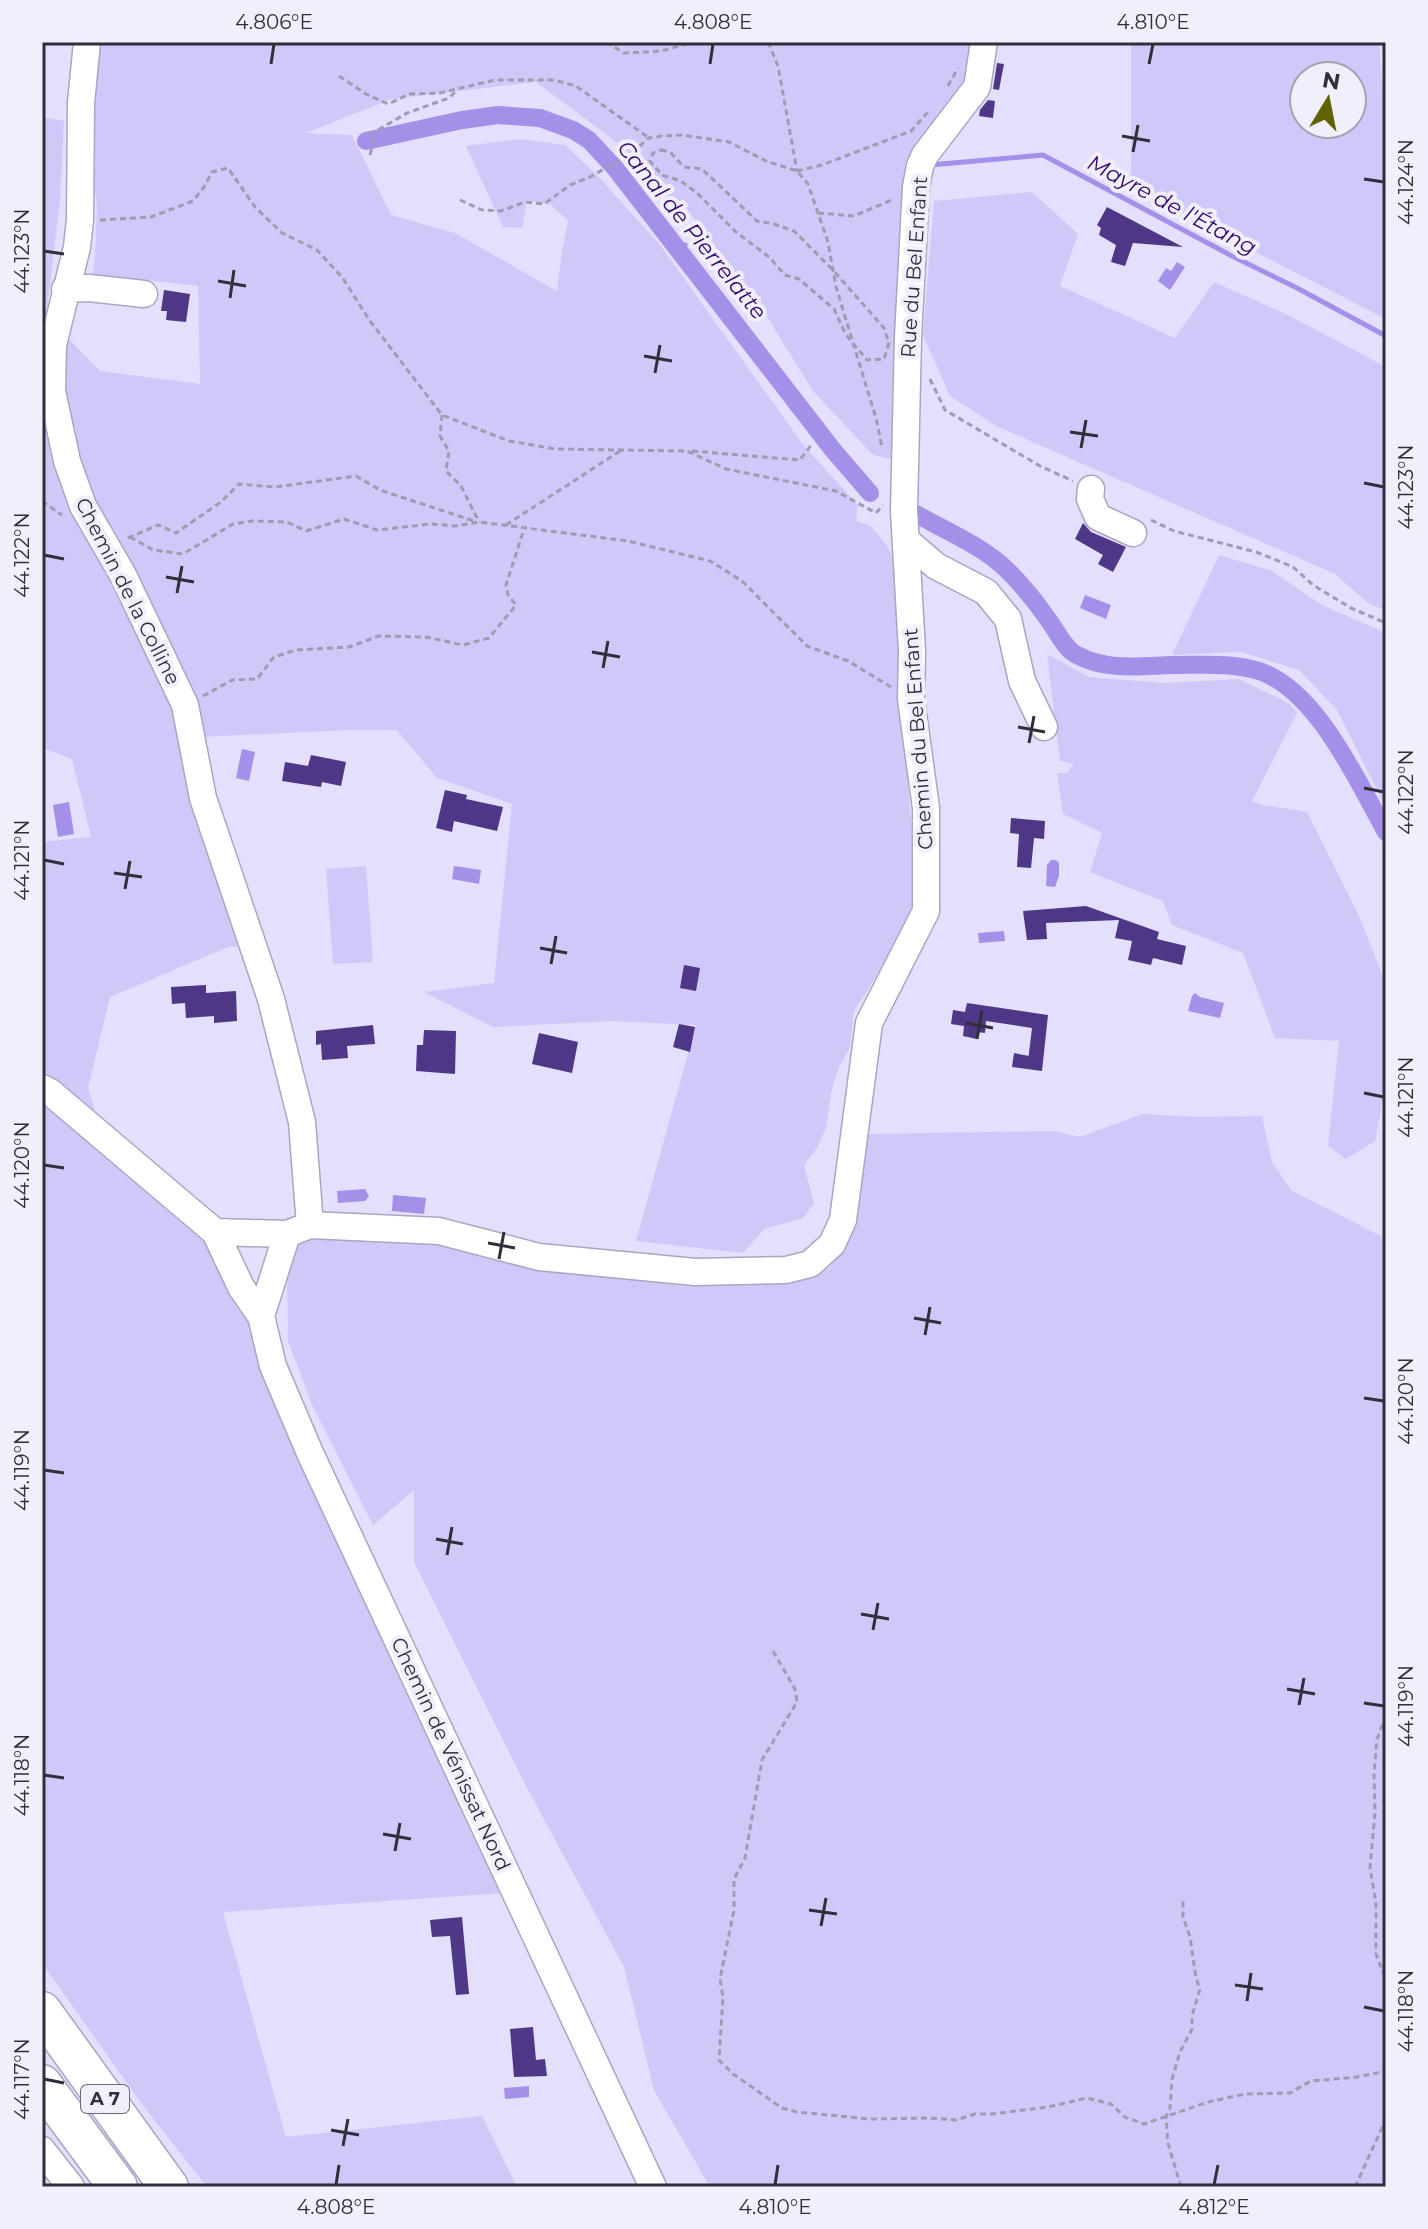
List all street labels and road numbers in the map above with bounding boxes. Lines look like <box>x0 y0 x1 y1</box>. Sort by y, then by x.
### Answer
street label: Rue du Bel Enfant <box>896 175 932 359</box>
street label: Chemin de la Colline <box>70 494 186 688</box>
street label: Chemin du Bel Enfant <box>898 627 938 851</box>
street label: Chemin de Vénissat Nord <box>386 1634 516 1874</box>
road number: A 7 <box>81 2085 129 2113</box>

